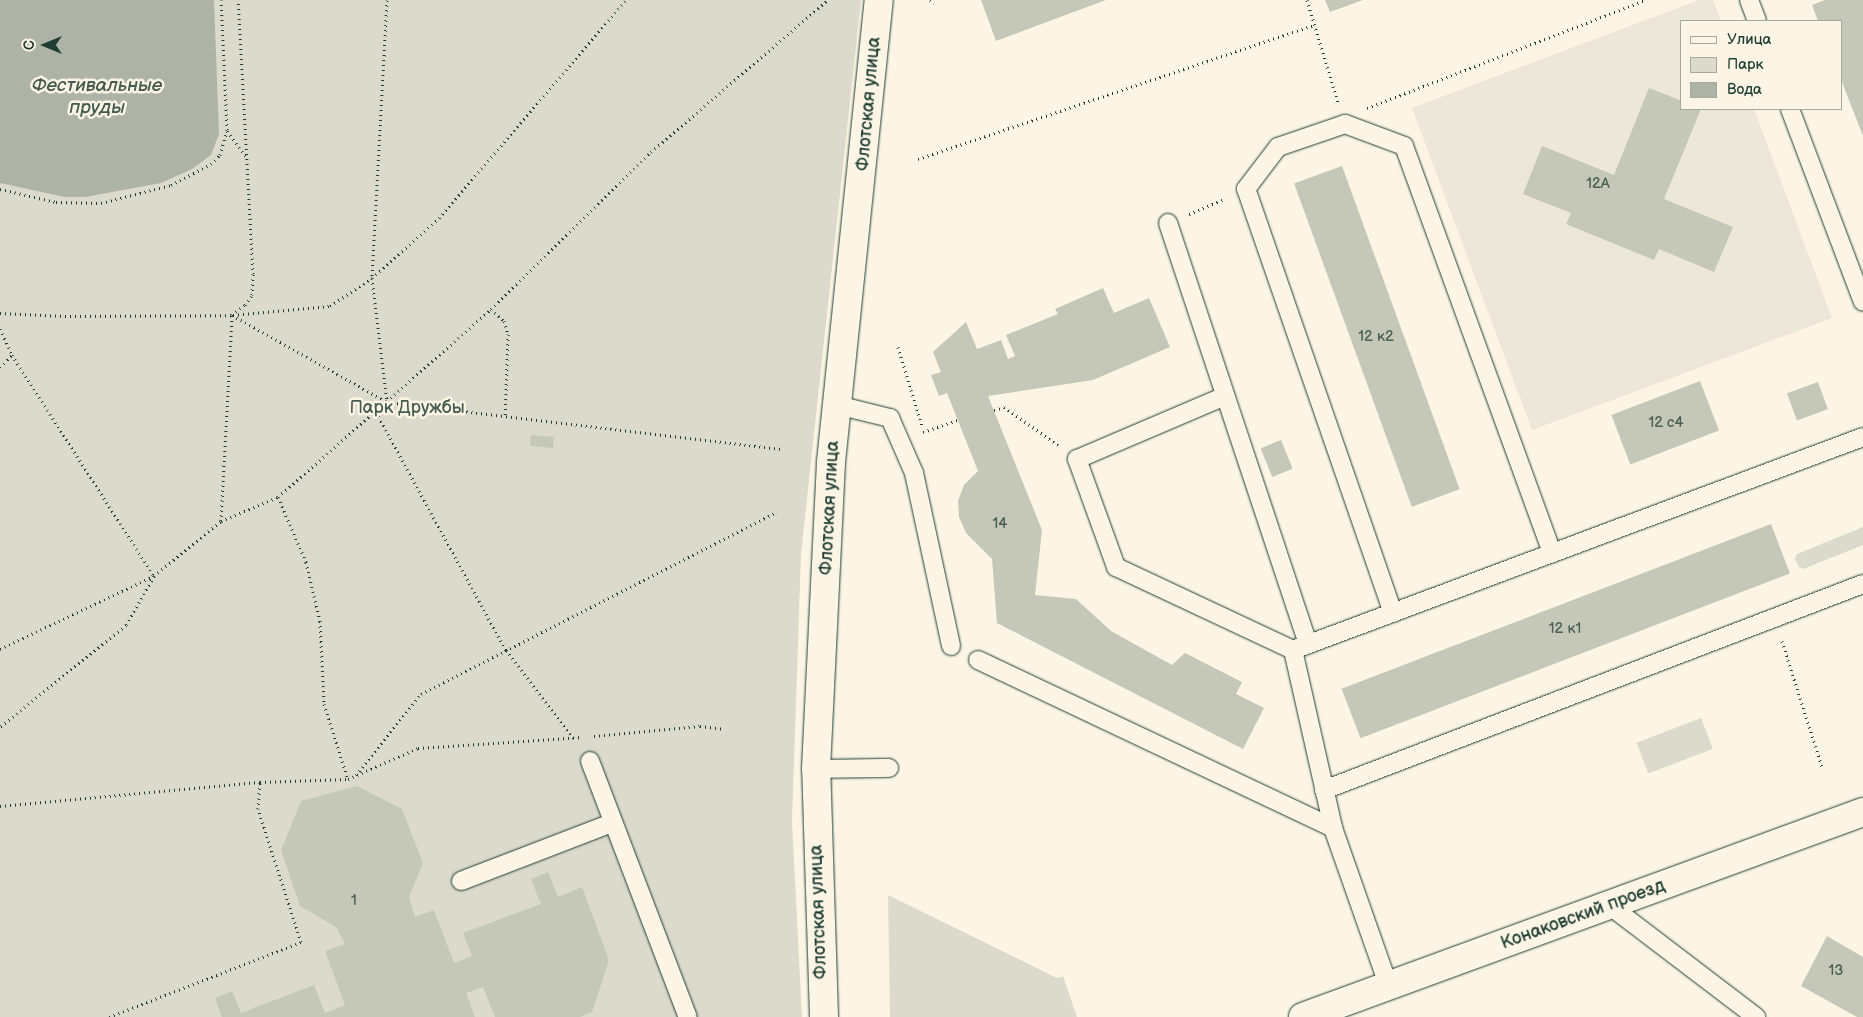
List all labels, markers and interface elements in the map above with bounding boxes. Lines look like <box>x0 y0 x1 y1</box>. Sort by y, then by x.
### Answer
north arrow <box>20 20 70 70</box>
legend <box>1680 20 1843 110</box>
text: Улица <box>1727 30 1771 49</box>
street label: Флотская улица <box>852 36 886 172</box>
text: С <box>21 40 38 50</box>
text: Парк <box>1727 55 1764 74</box>
water label: Фестивальные пруды <box>32 75 162 119</box>
text: Вода <box>1727 80 1762 99</box>
house number: 12А <box>1586 175 1610 193</box>
house number: 12 к2 <box>1358 328 1394 346</box>
park label: Парк Дружбы <box>349 397 465 419</box>
house number: 12 с4 <box>1648 414 1684 432</box>
street label: Флотская улица <box>816 440 844 576</box>
house number: 14 <box>993 515 1007 533</box>
house number: 12 к1 <box>1549 620 1581 638</box>
street label: Флотская улица <box>806 844 832 980</box>
street label: Конаковский проезд <box>1498 875 1668 955</box>
house number: 1 <box>351 892 357 910</box>
house number: 13 <box>1828 962 1844 980</box>

